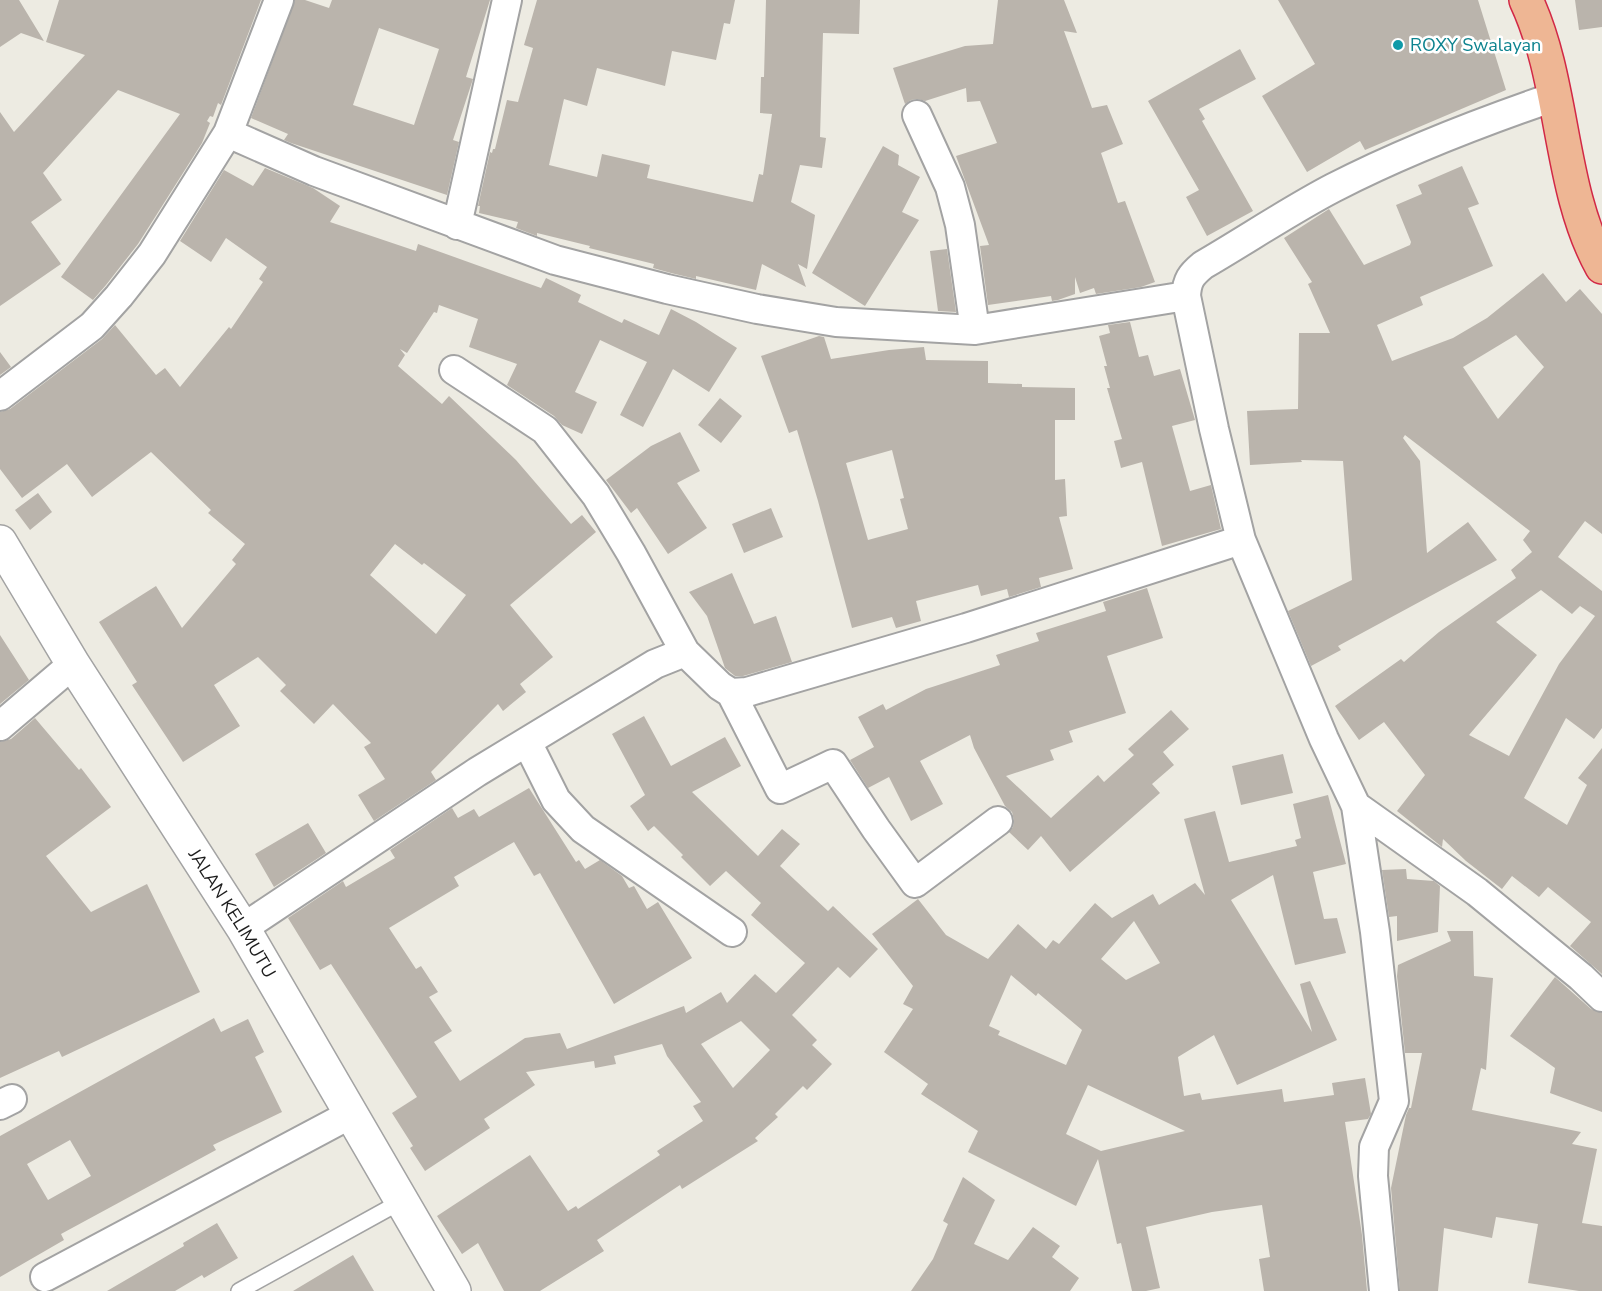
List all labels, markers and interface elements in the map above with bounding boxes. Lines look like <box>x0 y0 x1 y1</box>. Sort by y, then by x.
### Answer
place label: ROXY Swalayan <box>1410 33 1541 57</box>
marker: ROXY Swalayan <box>1391 38 1405 52</box>
street label: JALAN KELIMUTU <box>182 843 281 982</box>

